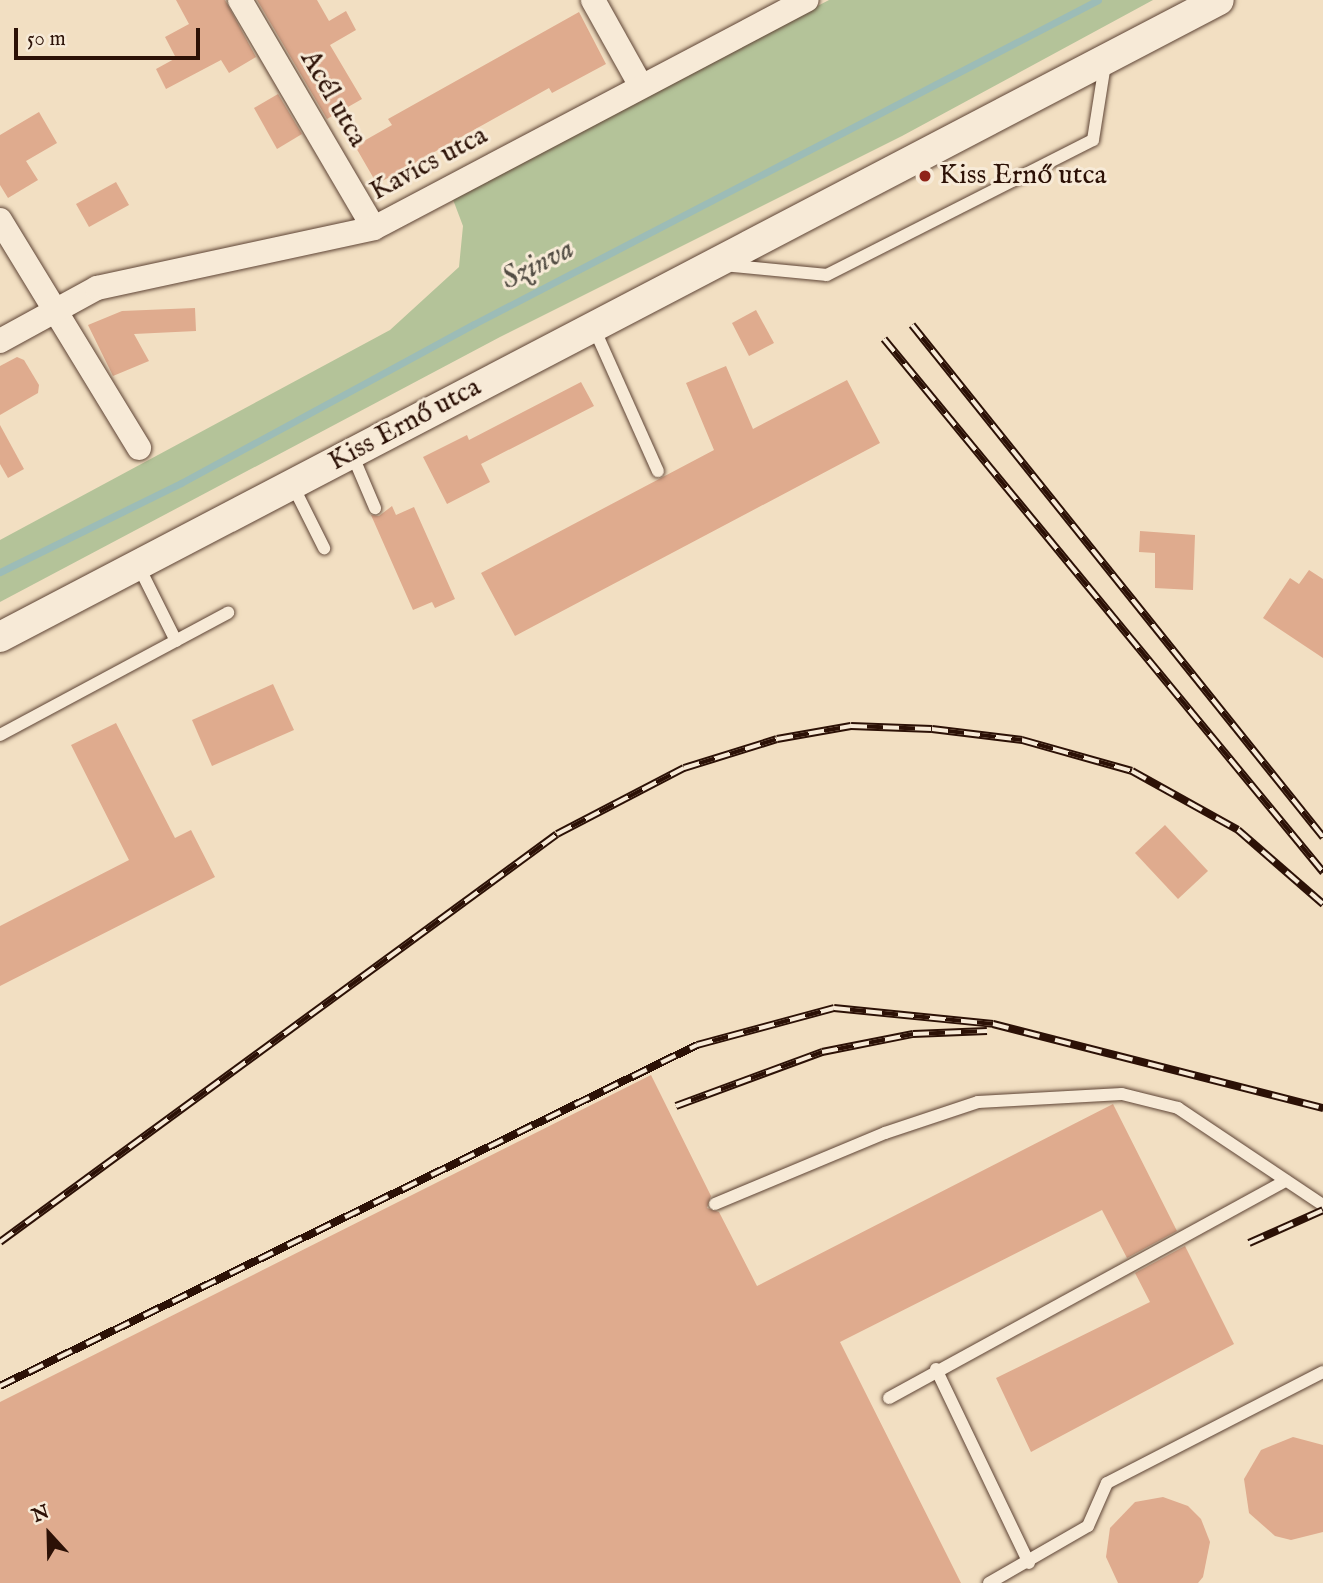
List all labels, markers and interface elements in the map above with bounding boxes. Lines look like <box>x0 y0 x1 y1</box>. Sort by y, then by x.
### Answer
scale bar <box>18 14 203 58</box>
text: 50 m <box>27 26 66 53</box>
street label: Acél utca <box>292 45 374 153</box>
street label: Kavics utca <box>365 119 493 209</box>
place label: Kiss Ernő utca <box>939 159 1107 193</box>
marker: Kiss Ernő utca <box>917 168 933 184</box>
water label: Szinva <box>496 231 580 299</box>
street label: Kiss Ernő utca <box>323 371 487 479</box>
north arrow <box>14 1499 84 1569</box>
text: N <box>29 1500 53 1529</box>

